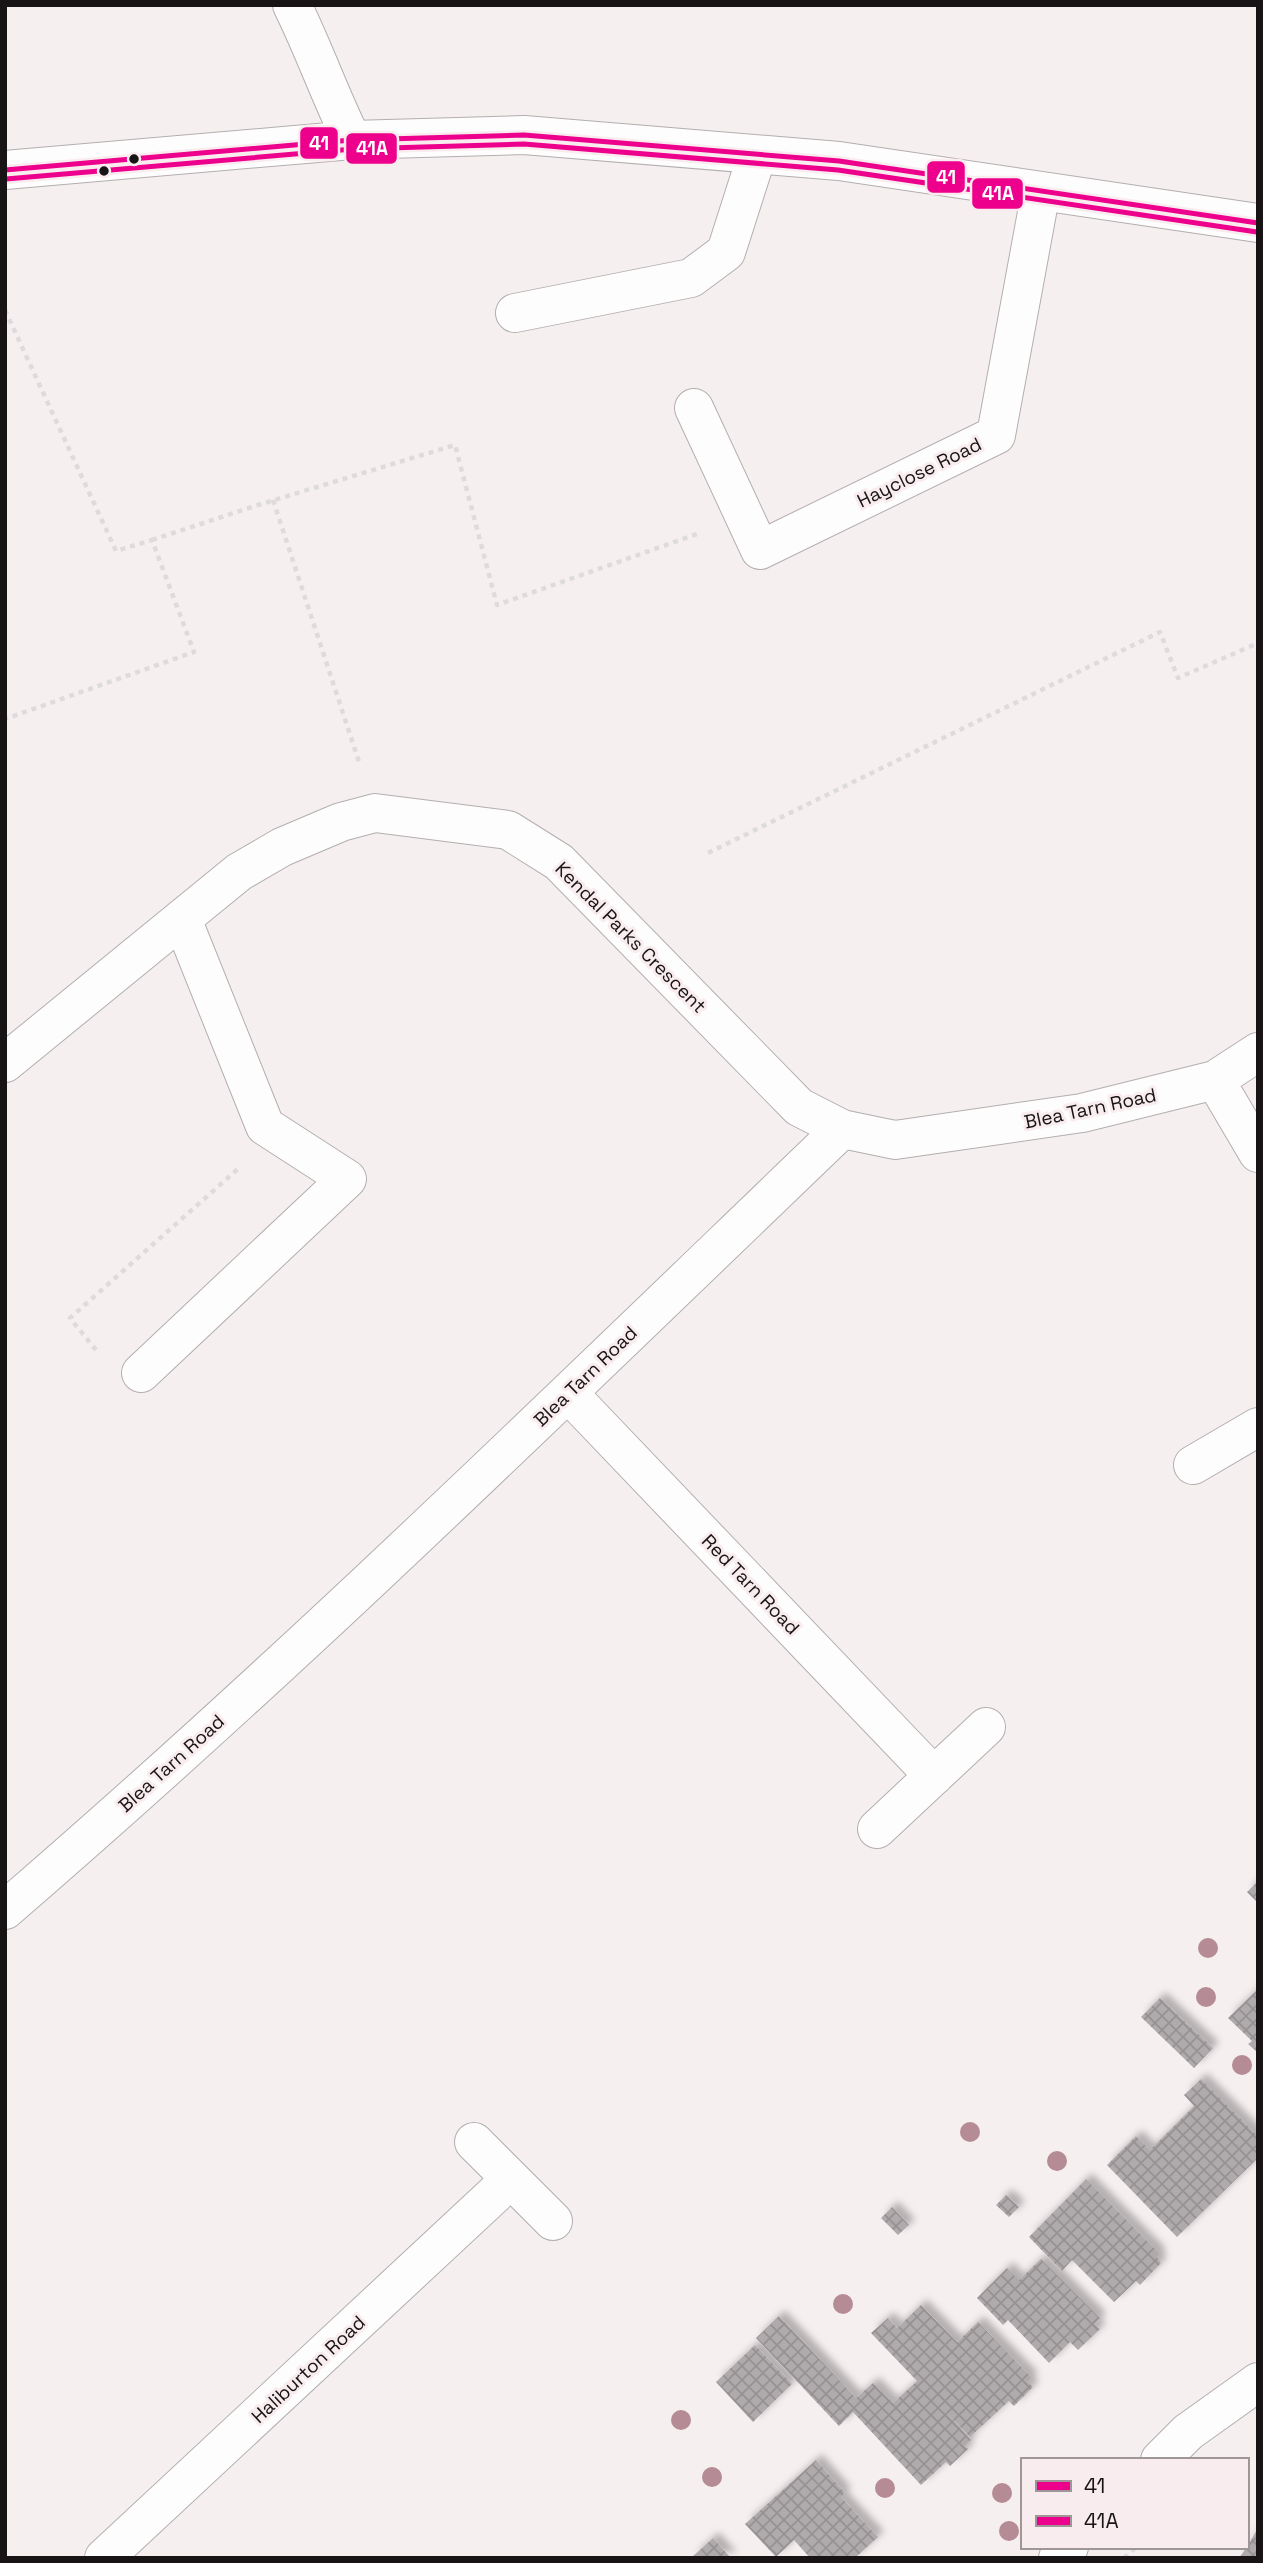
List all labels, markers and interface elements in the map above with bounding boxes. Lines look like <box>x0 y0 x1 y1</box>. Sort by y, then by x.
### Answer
line badge: 41 <box>299 126 339 160</box>
text: 41 <box>309 131 329 156</box>
line badge: 41A <box>345 132 398 165</box>
text: 41A <box>356 136 388 161</box>
unlabelled marker <box>127 152 141 166</box>
line badge: 41 <box>926 160 966 194</box>
unlabelled marker <box>97 164 111 178</box>
text: 41 <box>936 165 956 190</box>
line badge: 41A <box>971 177 1024 210</box>
text: 41A <box>982 181 1014 206</box>
street label: Hayclose Road <box>853 432 986 513</box>
street label: Kendal Parks Crescent <box>550 856 712 1018</box>
street label: Blea Tarn Road <box>1022 1082 1159 1135</box>
street label: Blea Tarn Road <box>528 1321 642 1432</box>
street label: Red Tarn Road <box>696 1529 805 1640</box>
street label: Blea Tarn Road <box>113 1709 230 1818</box>
street label: Haliburton Road <box>246 2310 371 2429</box>
legend <box>1021 2458 1249 2549</box>
text: 41 <box>1084 2472 1105 2499</box>
text: 41A <box>1084 2507 1119 2534</box>

